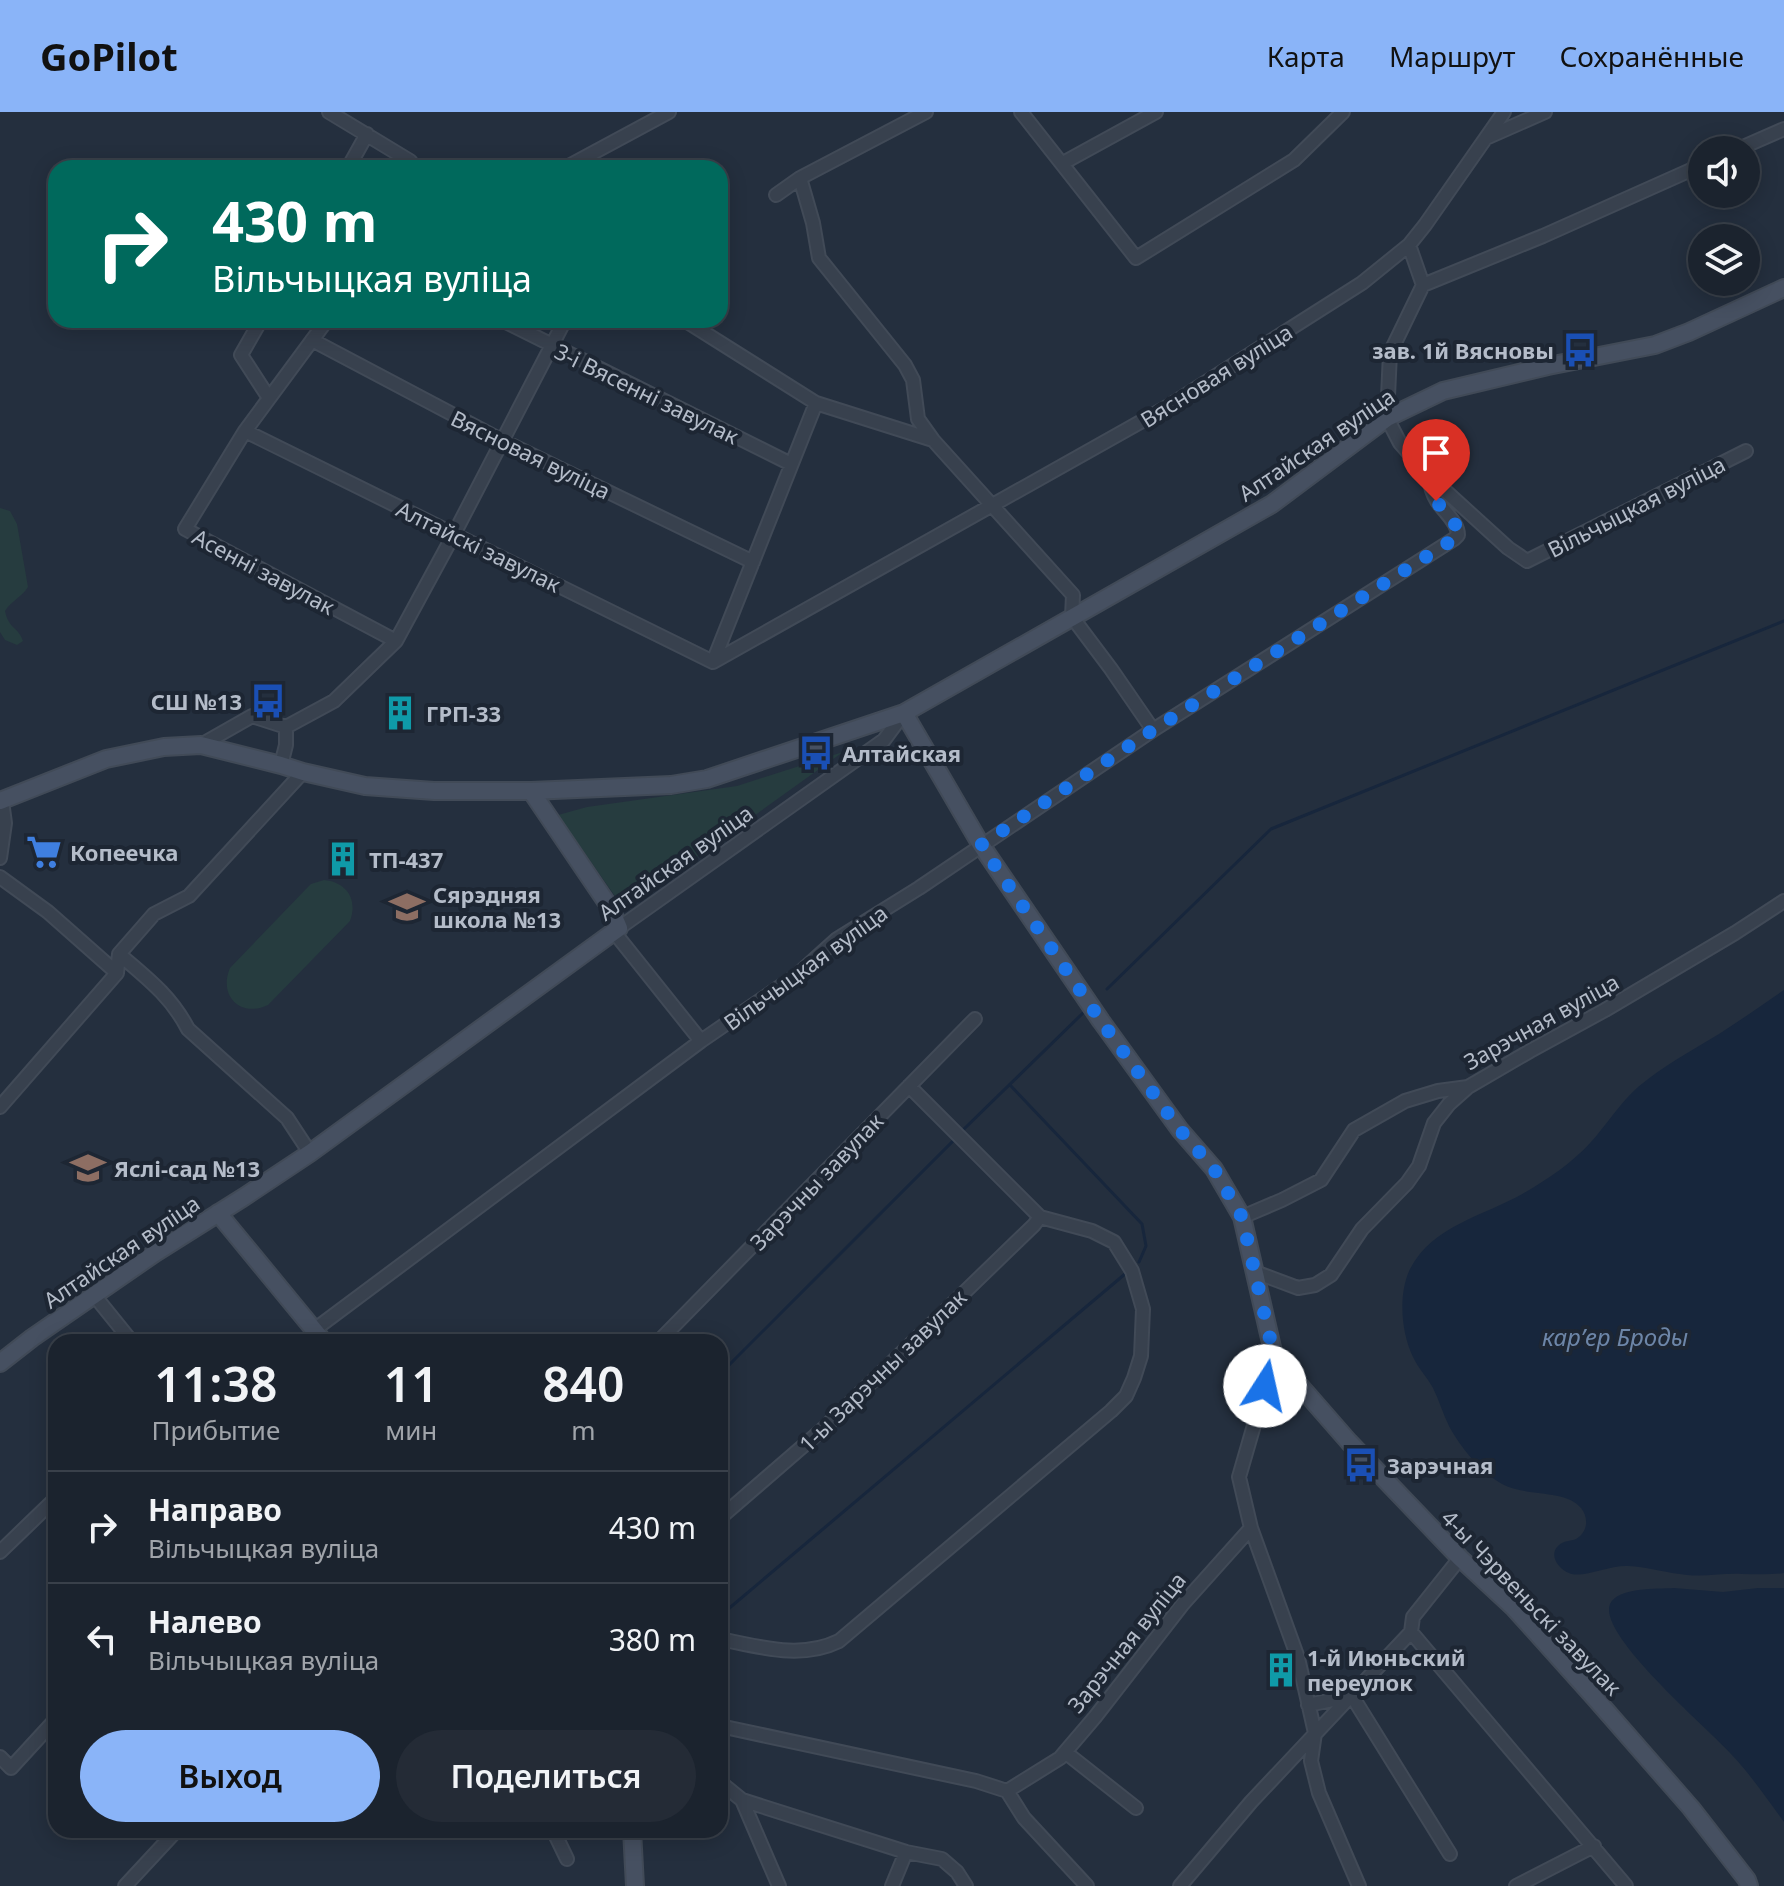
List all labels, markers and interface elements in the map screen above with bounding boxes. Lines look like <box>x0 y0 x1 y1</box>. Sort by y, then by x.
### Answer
text: GoPilot <box>40 30 178 82</box>
text: Карта <box>1267 37 1345 75</box>
text: Маршрут <box>1389 37 1515 75</box>
text: Сохранённые <box>1559 37 1744 75</box>
map controls <box>1688 136 1760 296</box>
button: sound <box>1688 136 1760 208</box>
text: 430 m <box>212 182 377 258</box>
icon: right <box>80 192 184 296</box>
button: layers <box>1688 224 1760 296</box>
text: Вільчыцкая вуліца <box>212 254 532 303</box>
street label: Вясновая вуліца <box>1134 316 1298 434</box>
bus stop icon: зав. 1й Вясновы <box>1561 331 1599 369</box>
street label: 3-і Вясенні завулак <box>550 335 744 451</box>
place label: зав. 1й Вясновы <box>1372 335 1554 365</box>
street label: Алтайская вуліца <box>1232 381 1400 507</box>
street label: Вясновая вуліца <box>446 402 616 506</box>
pin <box>1402 419 1470 501</box>
icon: arrive <box>1414 431 1458 475</box>
street label: Вільчыцкая вуліца <box>1542 448 1730 564</box>
street label: Алтайскі завулак <box>392 493 566 599</box>
street label: Асенні завулак <box>188 521 341 621</box>
bus stop icon: СШ №13 <box>249 682 287 720</box>
place label: СШ №13 <box>151 686 242 716</box>
building icon: ГРП-33 <box>381 694 419 732</box>
place label: ГРП-33 <box>426 698 501 728</box>
bus stop icon: Алтайская <box>797 734 835 772</box>
place label: Алтайская <box>842 738 961 768</box>
street label: Алтайская вуліца <box>592 797 758 927</box>
supermarket icon: Копеечка <box>25 833 63 871</box>
place label: Копеечка <box>70 837 178 867</box>
building icon: ТП-437 <box>324 840 362 878</box>
place label: ТП-437 <box>369 844 443 874</box>
place label: Сярэдняя школа №13 <box>433 879 561 934</box>
school or university icon: Сярэдняя школа №13 <box>388 888 426 926</box>
street label: Вільчыцкая вуліца <box>717 897 893 1037</box>
street label: Зарэчная вуліца <box>1458 966 1624 1076</box>
street label: Зарэчны завулак <box>743 1106 889 1256</box>
school or university icon: Яслі-сад №13 <box>69 1149 107 1187</box>
place label: Яслі-сад №13 <box>114 1153 260 1183</box>
street label: Алтайская вуліца <box>37 1188 205 1314</box>
street label: 1-ы Зарэчны завулак <box>792 1282 972 1458</box>
water label: карʼер Броды <box>1542 1320 1689 1353</box>
position arrow <box>1223 1344 1307 1428</box>
text: 11:38 <box>154 1351 277 1416</box>
text: 11 <box>384 1351 439 1416</box>
text: 840 <box>542 1351 625 1416</box>
text: Прибытие <box>151 1412 280 1448</box>
text: мин <box>385 1412 437 1448</box>
text: m <box>571 1412 595 1448</box>
bus stop icon: Зарэчная <box>1342 1446 1380 1484</box>
place label: Зарэчная <box>1387 1450 1493 1480</box>
text: Направо <box>148 1489 282 1530</box>
street label: 4-ы Чэрвеньскі завулак <box>1435 1503 1629 1702</box>
icon: right <box>80 1505 124 1549</box>
text: 430 m <box>609 1507 696 1548</box>
text: Вільчыцкая вуліца <box>148 1530 379 1566</box>
street label: Зарэчная вуліца <box>1060 1565 1192 1719</box>
text: Налево <box>148 1601 262 1642</box>
icon: left <box>80 1617 124 1661</box>
text: 380 m <box>609 1619 696 1660</box>
text: Вільчыцкая вуліца <box>148 1642 379 1678</box>
place label: 1-й Июньский переулок <box>1307 1642 1465 1697</box>
building icon: 1-й Июньский переулок <box>1262 1651 1300 1689</box>
button: Выход <box>80 1730 380 1822</box>
button: Поделиться <box>396 1730 696 1822</box>

